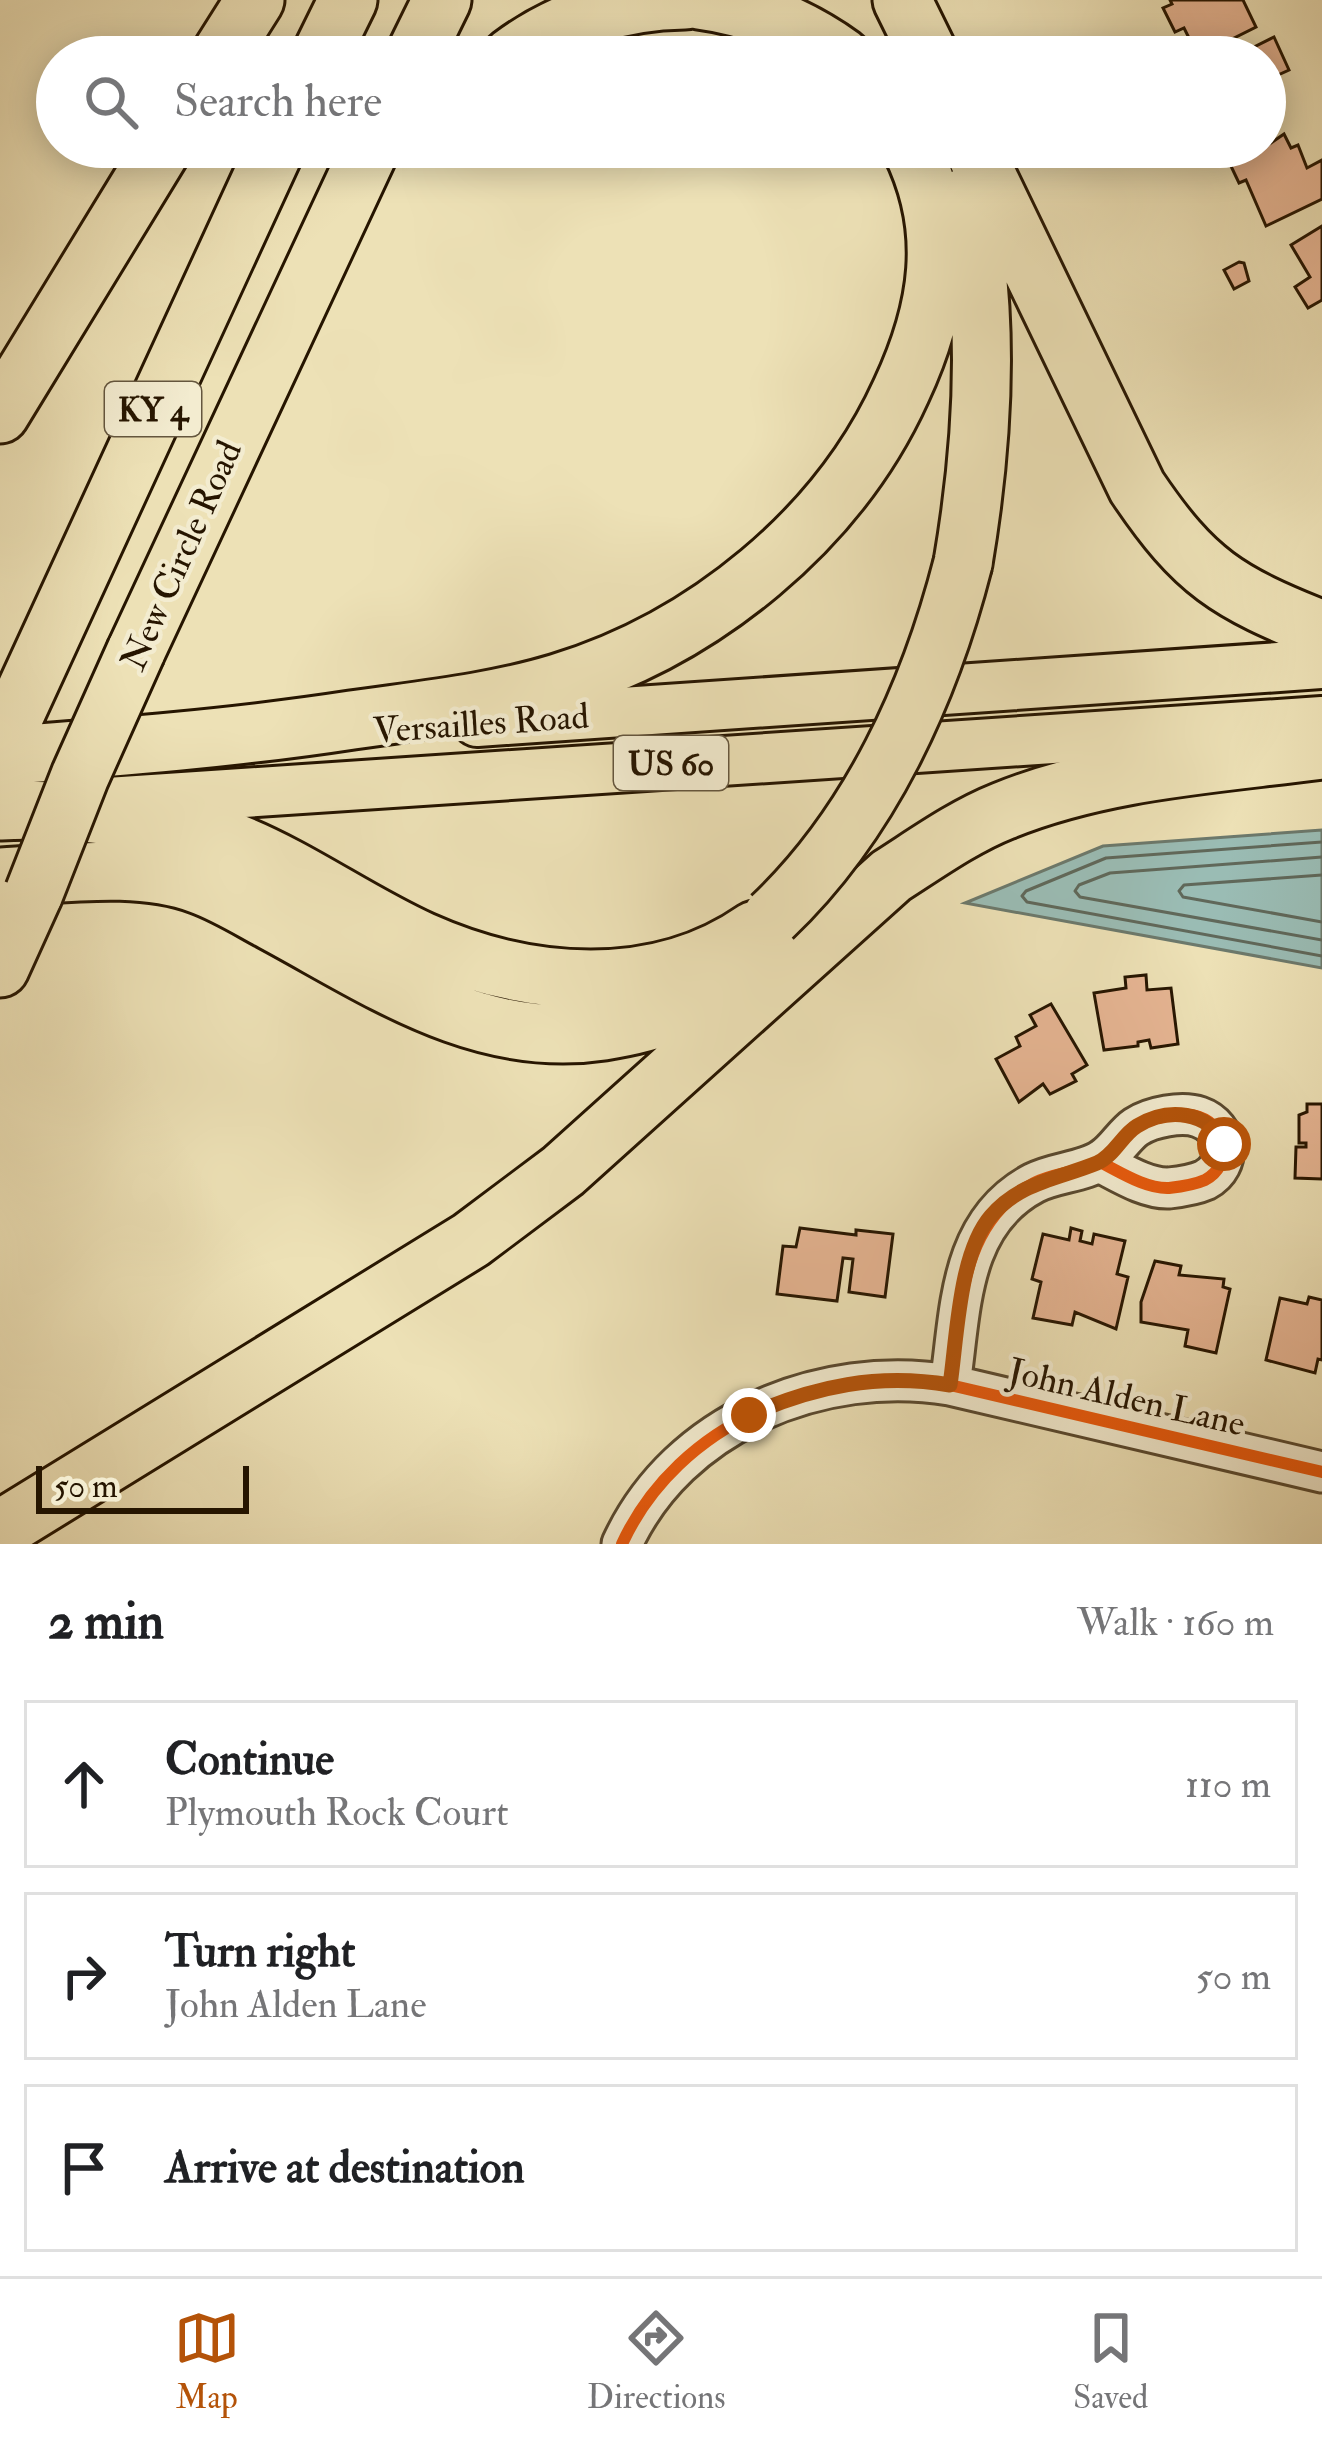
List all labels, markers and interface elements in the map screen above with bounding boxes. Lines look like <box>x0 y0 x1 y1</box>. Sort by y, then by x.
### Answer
search box <box>36 36 1286 168</box>
icon: search <box>78 69 144 135</box>
text: Search here <box>174 74 382 130</box>
road number: KY 4 <box>105 382 201 436</box>
street label: New Circle Road <box>111 434 252 677</box>
street label: Versailles Road <box>372 693 591 753</box>
road number: US 60 <box>614 736 728 790</box>
route start <box>1197 1117 1251 1171</box>
street label: John Alden Lane <box>1003 1348 1249 1447</box>
route end <box>722 1388 776 1442</box>
scale bar <box>36 1460 249 1513</box>
text: 50 m <box>54 1466 118 1507</box>
text: 2 min <box>48 1590 164 1654</box>
text: Walk · 160 m <box>1077 1598 1274 1647</box>
text: Continue <box>165 1732 334 1788</box>
icon: ahead <box>51 1751 117 1817</box>
text: 110 m <box>1185 1760 1271 1809</box>
text: Plymouth Rock Court <box>165 1788 509 1837</box>
text: Turn right <box>165 1924 355 1980</box>
icon: right <box>51 1943 117 2009</box>
text: 50 m <box>1196 1952 1271 2001</box>
text: John Alden Lane <box>165 1980 427 2029</box>
icon: arrive <box>51 2135 117 2201</box>
text: Arrive at destination <box>165 2140 525 2196</box>
tab: Map <box>174 2305 240 2418</box>
tab: Directions <box>587 2305 726 2418</box>
tab: Saved <box>1073 2305 1148 2418</box>

